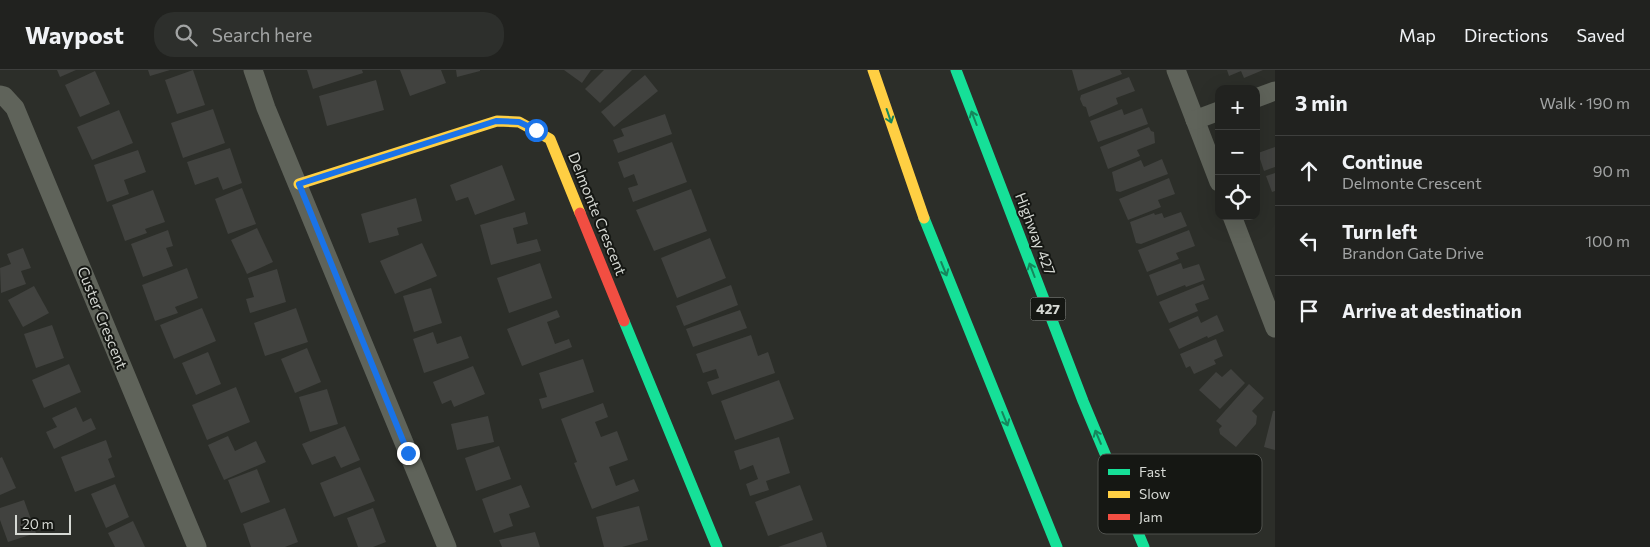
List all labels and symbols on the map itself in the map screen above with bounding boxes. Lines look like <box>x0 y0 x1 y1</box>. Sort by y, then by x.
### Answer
one-way arrow <box>884 108 894 124</box>
one-way arrow <box>969 111 978 126</box>
route start <box>525 119 548 142</box>
street label: Delmonte Crescent <box>565 149 631 278</box>
street label: Highway 427 <box>1012 190 1060 277</box>
one-way arrow <box>940 261 950 276</box>
one-way arrow <box>1027 263 1036 278</box>
street label: Custer Crescent <box>74 264 132 372</box>
road number: 427 <box>1030 298 1066 320</box>
one-way arrow <box>1002 412 1011 427</box>
one-way arrow <box>1093 430 1102 446</box>
route end <box>397 442 420 465</box>
legend <box>1098 454 1262 534</box>
text: Fast <box>1139 463 1166 480</box>
text: Slow <box>1139 485 1170 502</box>
text: Jam <box>1139 508 1163 525</box>
scale bar <box>15 512 71 535</box>

